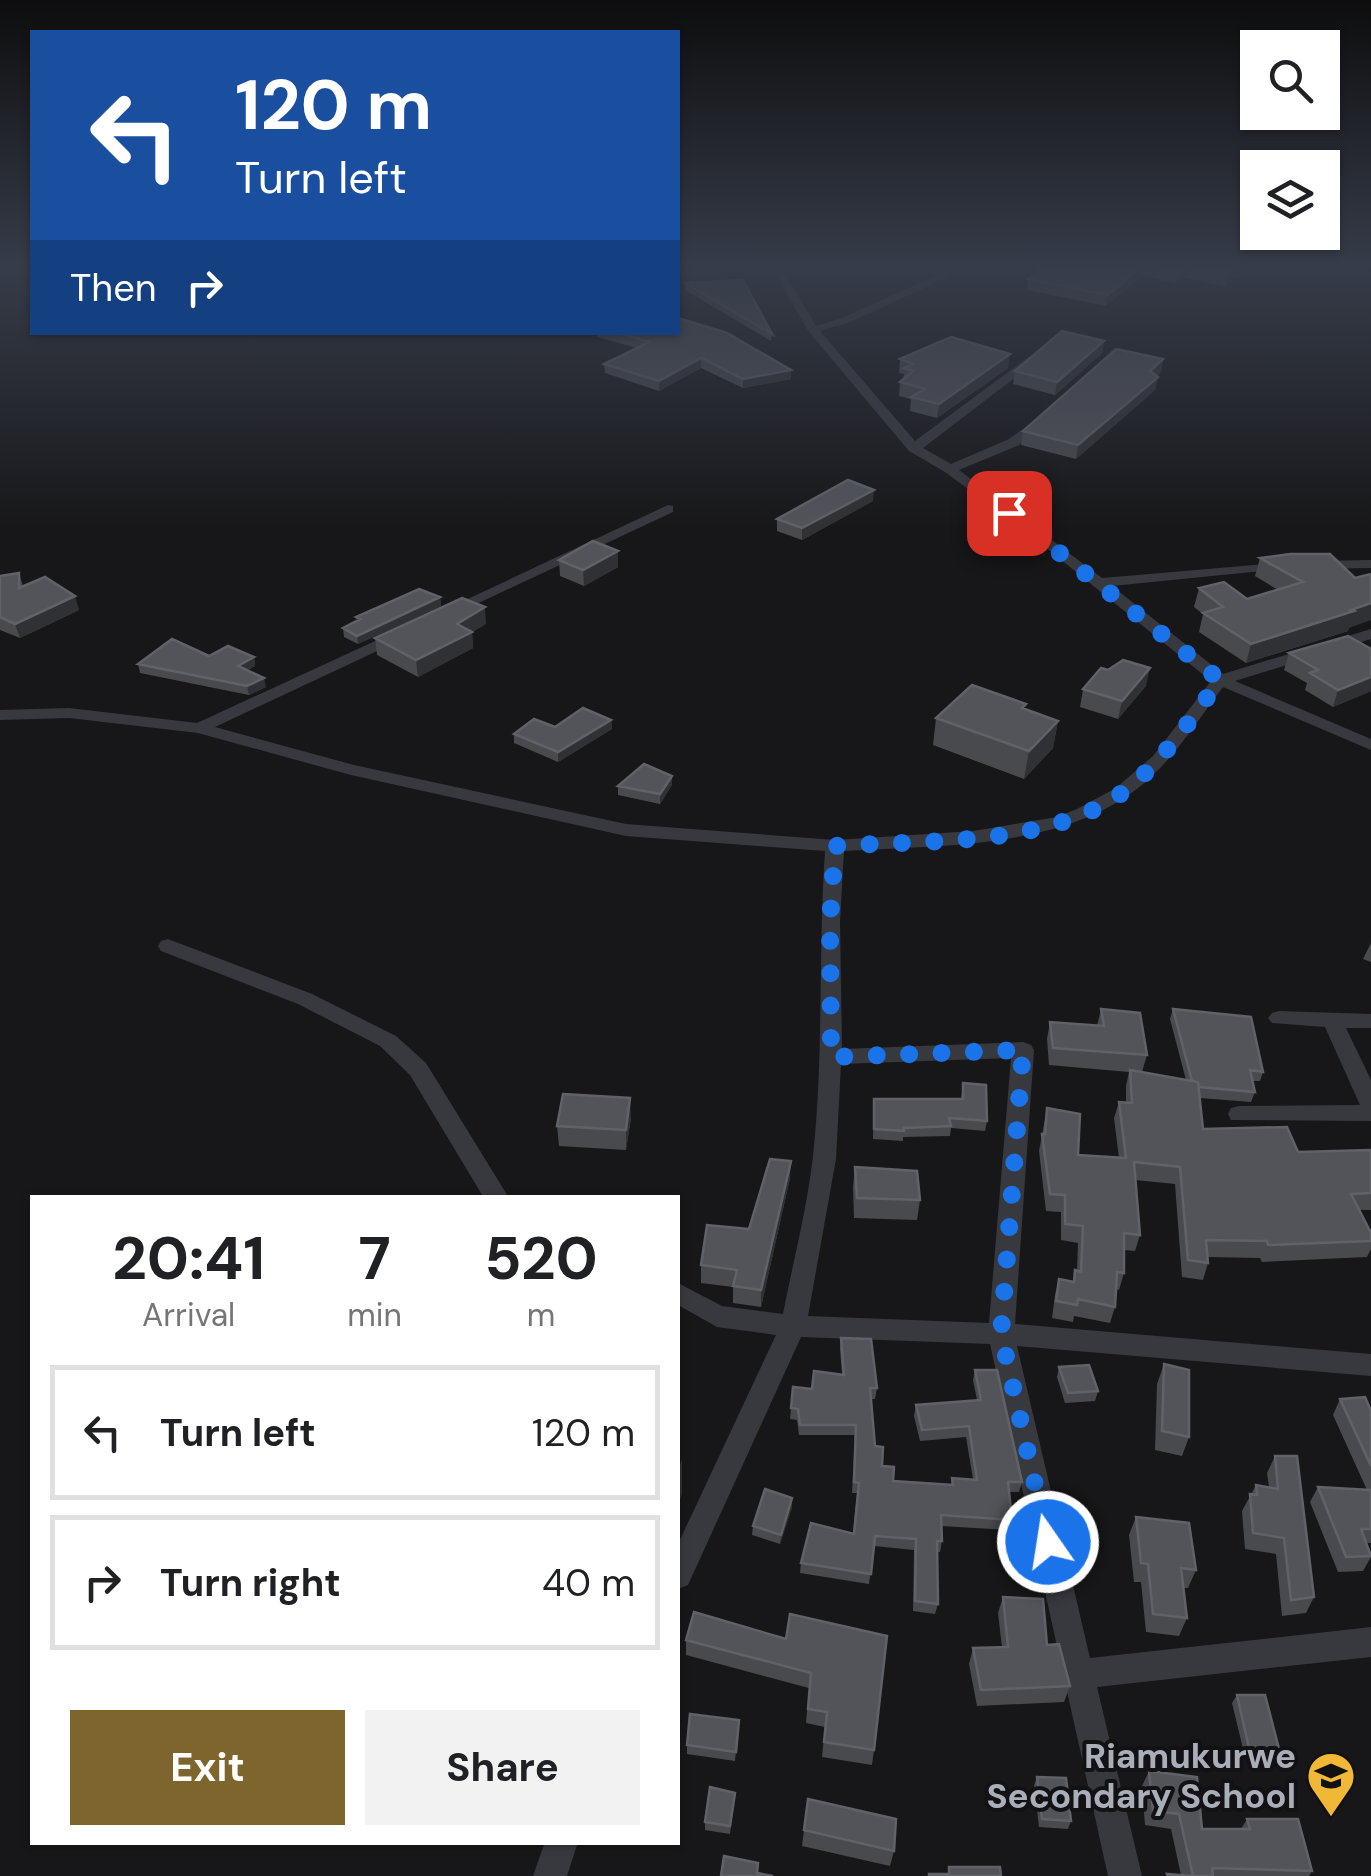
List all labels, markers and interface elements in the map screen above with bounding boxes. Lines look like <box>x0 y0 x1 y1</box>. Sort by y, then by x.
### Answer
map controls <box>1240 30 1340 250</box>
button: search <box>1240 30 1340 130</box>
text: 120 m <box>235 60 432 151</box>
icon: left <box>70 70 200 200</box>
text: Turn left <box>235 148 407 207</box>
button: layers <box>1240 150 1340 250</box>
icon: right <box>177 260 232 315</box>
text: Then <box>70 263 157 313</box>
pin <box>967 471 1052 556</box>
icon: arrive <box>982 486 1037 541</box>
text: 20:41 <box>112 1219 265 1298</box>
text: 7 <box>358 1219 391 1298</box>
text: 520 <box>484 1219 598 1298</box>
text: Arrival <box>142 1294 235 1336</box>
text: min <box>347 1294 402 1336</box>
text: m <box>527 1294 555 1336</box>
icon: left <box>75 1405 130 1460</box>
text: Turn left <box>160 1408 316 1458</box>
text: 120 m <box>532 1408 635 1458</box>
position arrow <box>996 1490 1100 1594</box>
icon: right <box>75 1555 130 1610</box>
text: Turn right <box>160 1558 341 1608</box>
text: 40 m <box>542 1558 635 1608</box>
button: Exit <box>70 1710 345 1825</box>
button: Share <box>365 1710 640 1825</box>
place label: Riamukurwe Secondary School <box>986 1733 1296 1819</box>
school or university icon: Riamukurwe Secondary School <box>1305 1750 1357 1818</box>

